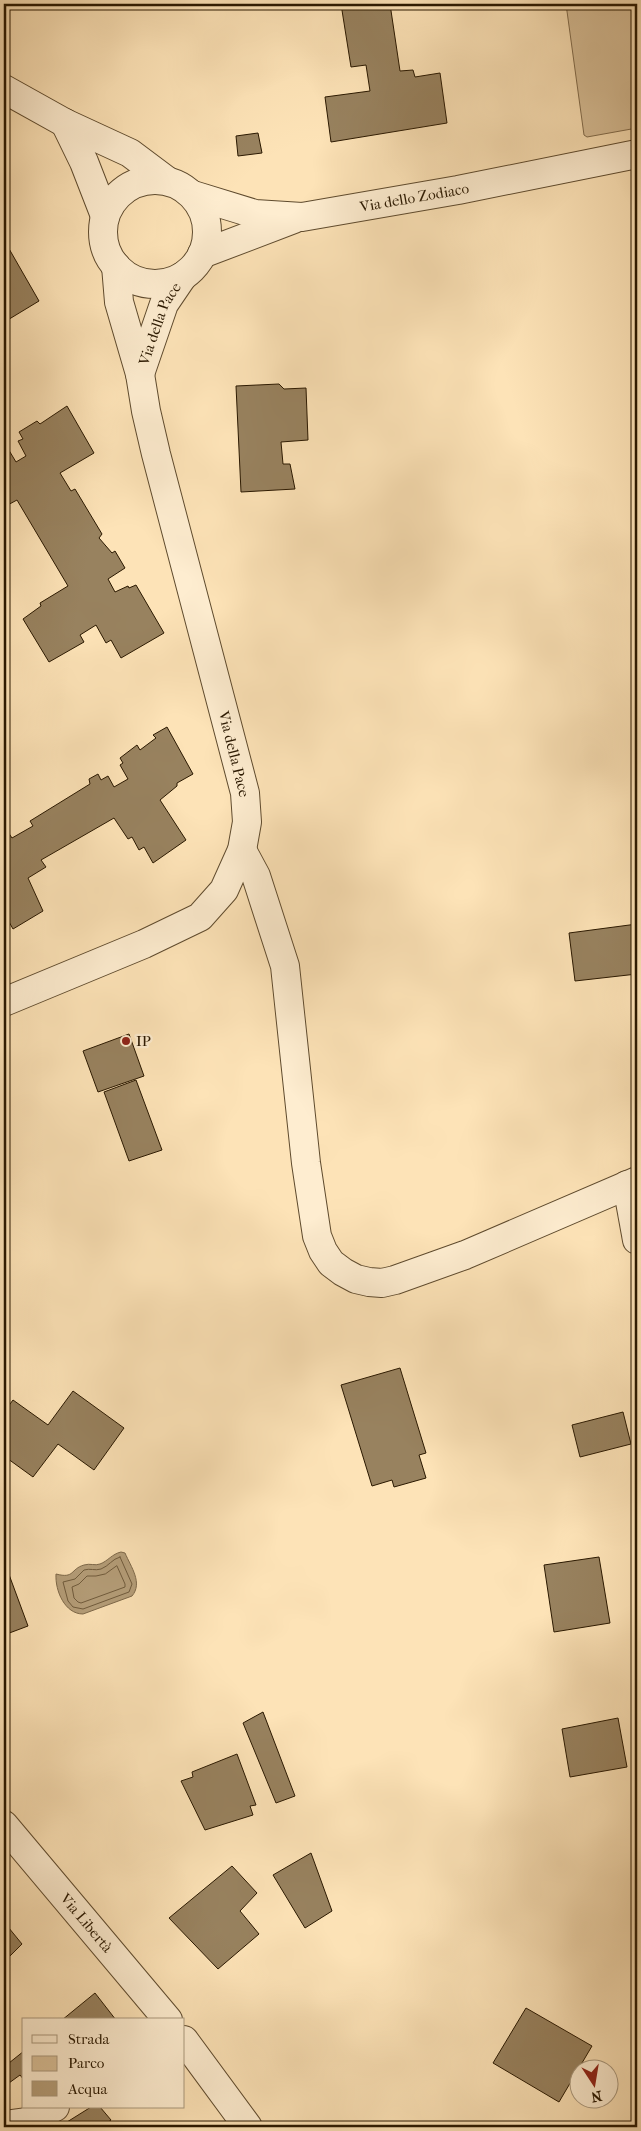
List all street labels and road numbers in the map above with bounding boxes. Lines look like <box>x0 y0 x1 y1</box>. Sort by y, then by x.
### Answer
street label: Via dello Zodiaco <box>357 179 471 216</box>
street label: Via della Pace <box>134 279 185 369</box>
street label: Via della Pace <box>214 708 254 800</box>
street label: Via Libertà <box>56 1889 117 1957</box>

